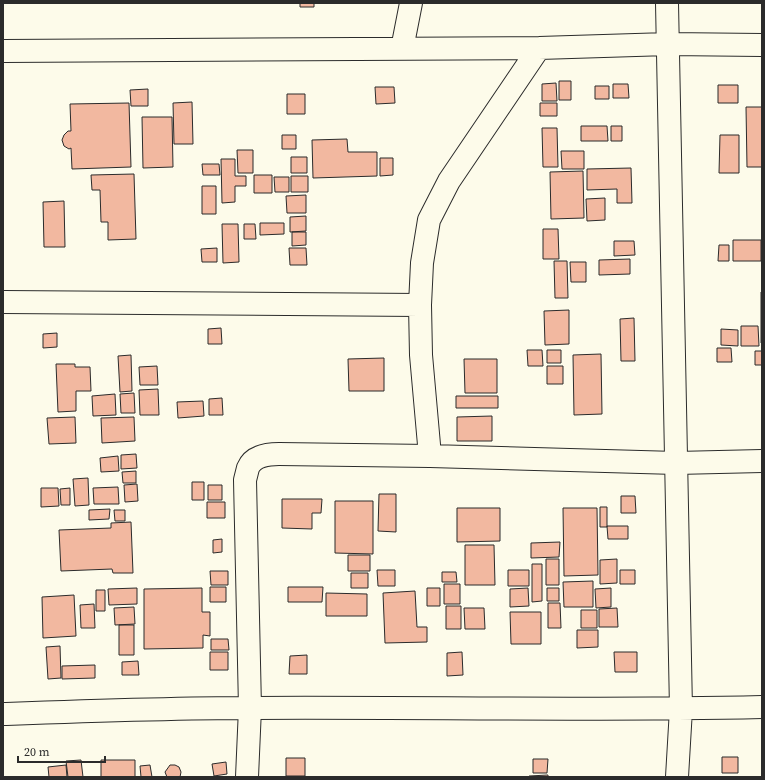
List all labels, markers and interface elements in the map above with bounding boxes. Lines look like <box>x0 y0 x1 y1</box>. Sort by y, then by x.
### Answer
scale bar <box>18 738 105 764</box>
text: 20 m <box>24 744 50 760</box>

